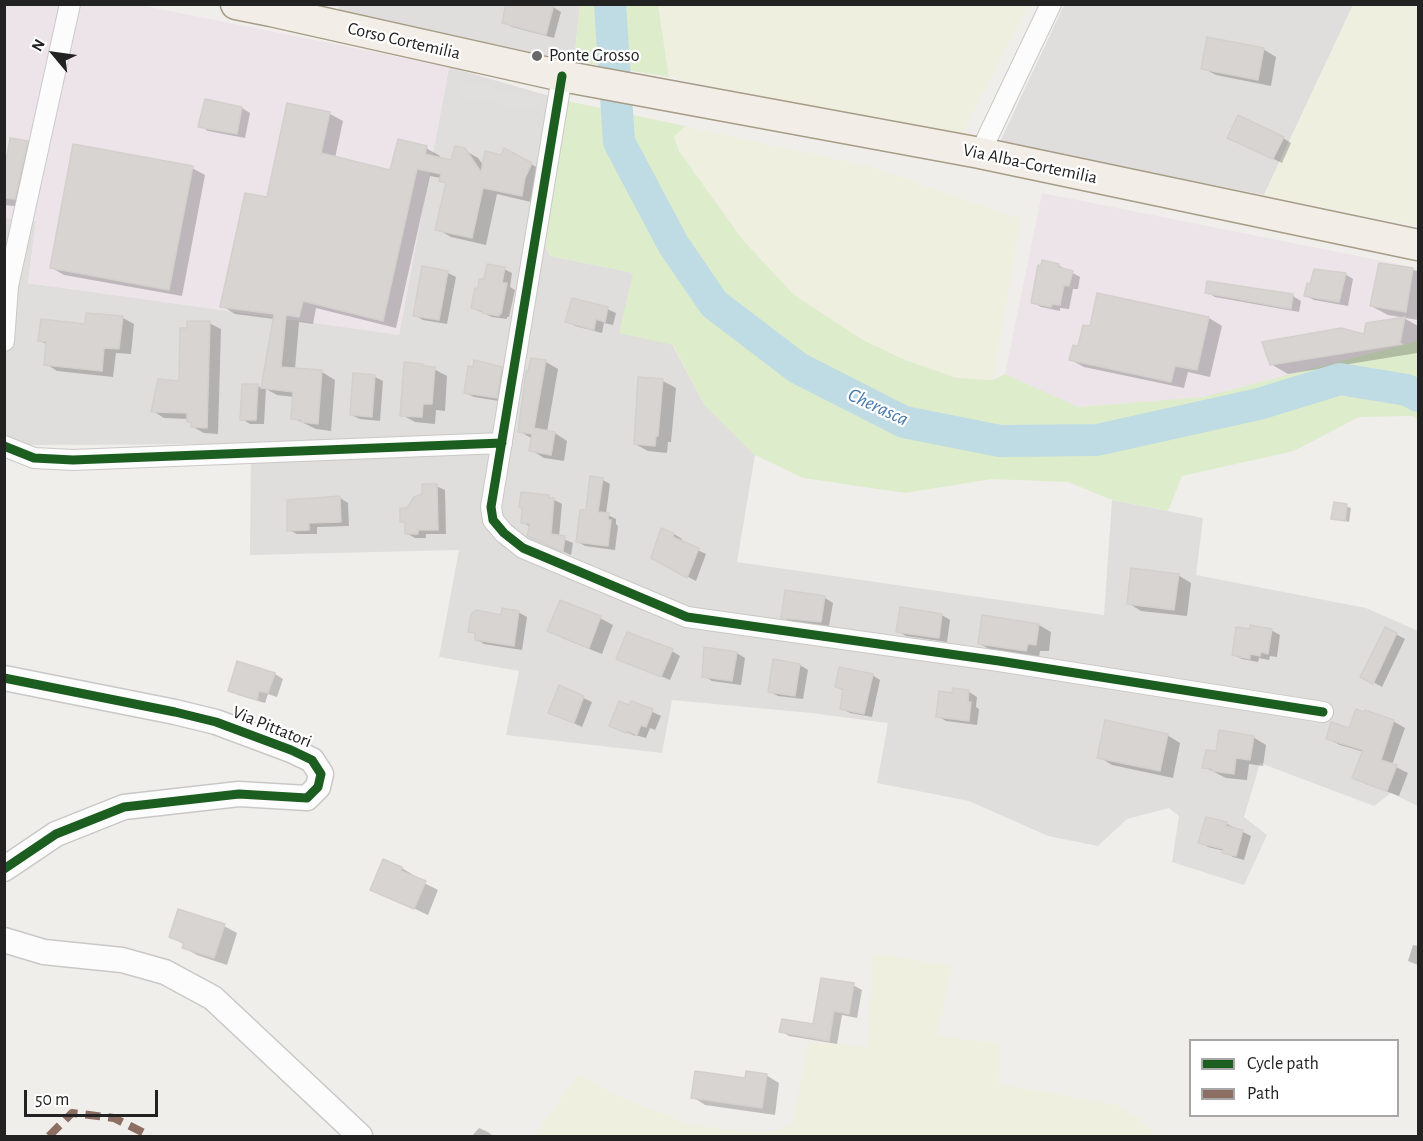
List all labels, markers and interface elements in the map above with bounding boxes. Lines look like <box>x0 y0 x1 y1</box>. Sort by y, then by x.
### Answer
street label: Corso Cortemilia <box>346 18 462 64</box>
north arrow <box>24 24 84 84</box>
text: N <box>29 37 48 54</box>
place label: Ponte Grosso <box>549 45 640 67</box>
marker: Ponte Grosso <box>530 49 544 63</box>
street label: Via Alba-Cortemilia <box>961 139 1099 189</box>
water label: Cherasca <box>844 383 912 431</box>
street label: Via Pittatori <box>229 701 315 753</box>
legend <box>1189 1039 1399 1117</box>
text: Cycle path <box>1247 1055 1319 1073</box>
scale bar <box>27 1078 160 1116</box>
text: Path <box>1247 1085 1279 1103</box>
text: 50 m <box>35 1091 69 1109</box>

